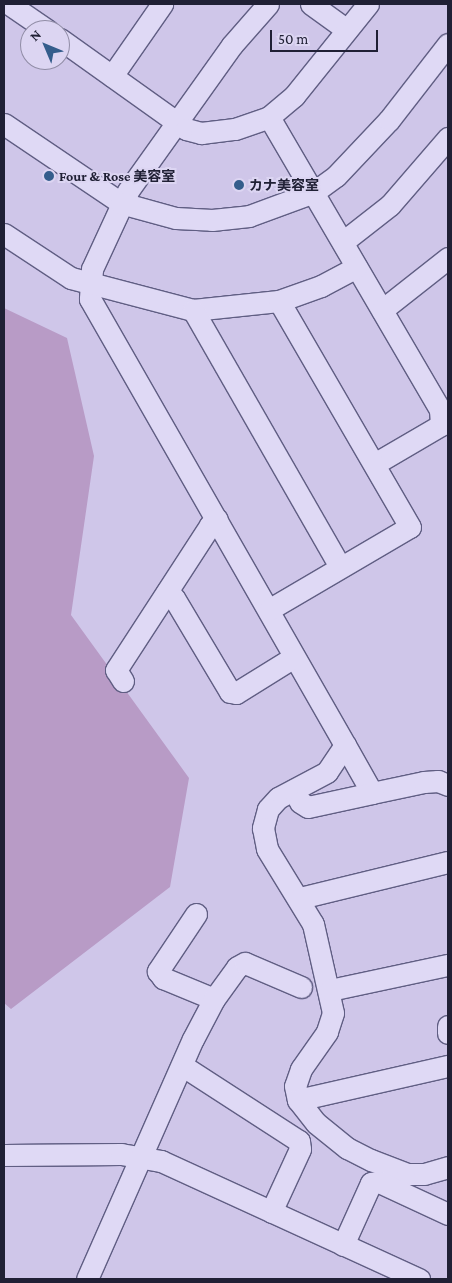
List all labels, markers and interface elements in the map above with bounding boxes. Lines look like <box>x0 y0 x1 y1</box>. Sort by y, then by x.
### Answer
north arrow <box>20 20 70 70</box>
scale bar <box>272 20 380 52</box>
text: N <box>26 26 44 44</box>
text: 50 m <box>278 31 308 47</box>
place label: Four & Rose 美容室 <box>59 168 175 184</box>
marker: Four & Rose 美容室 <box>43 170 55 182</box>
place label: カナ美容室 <box>249 177 319 193</box>
marker: カナ美容室 <box>233 179 245 191</box>

